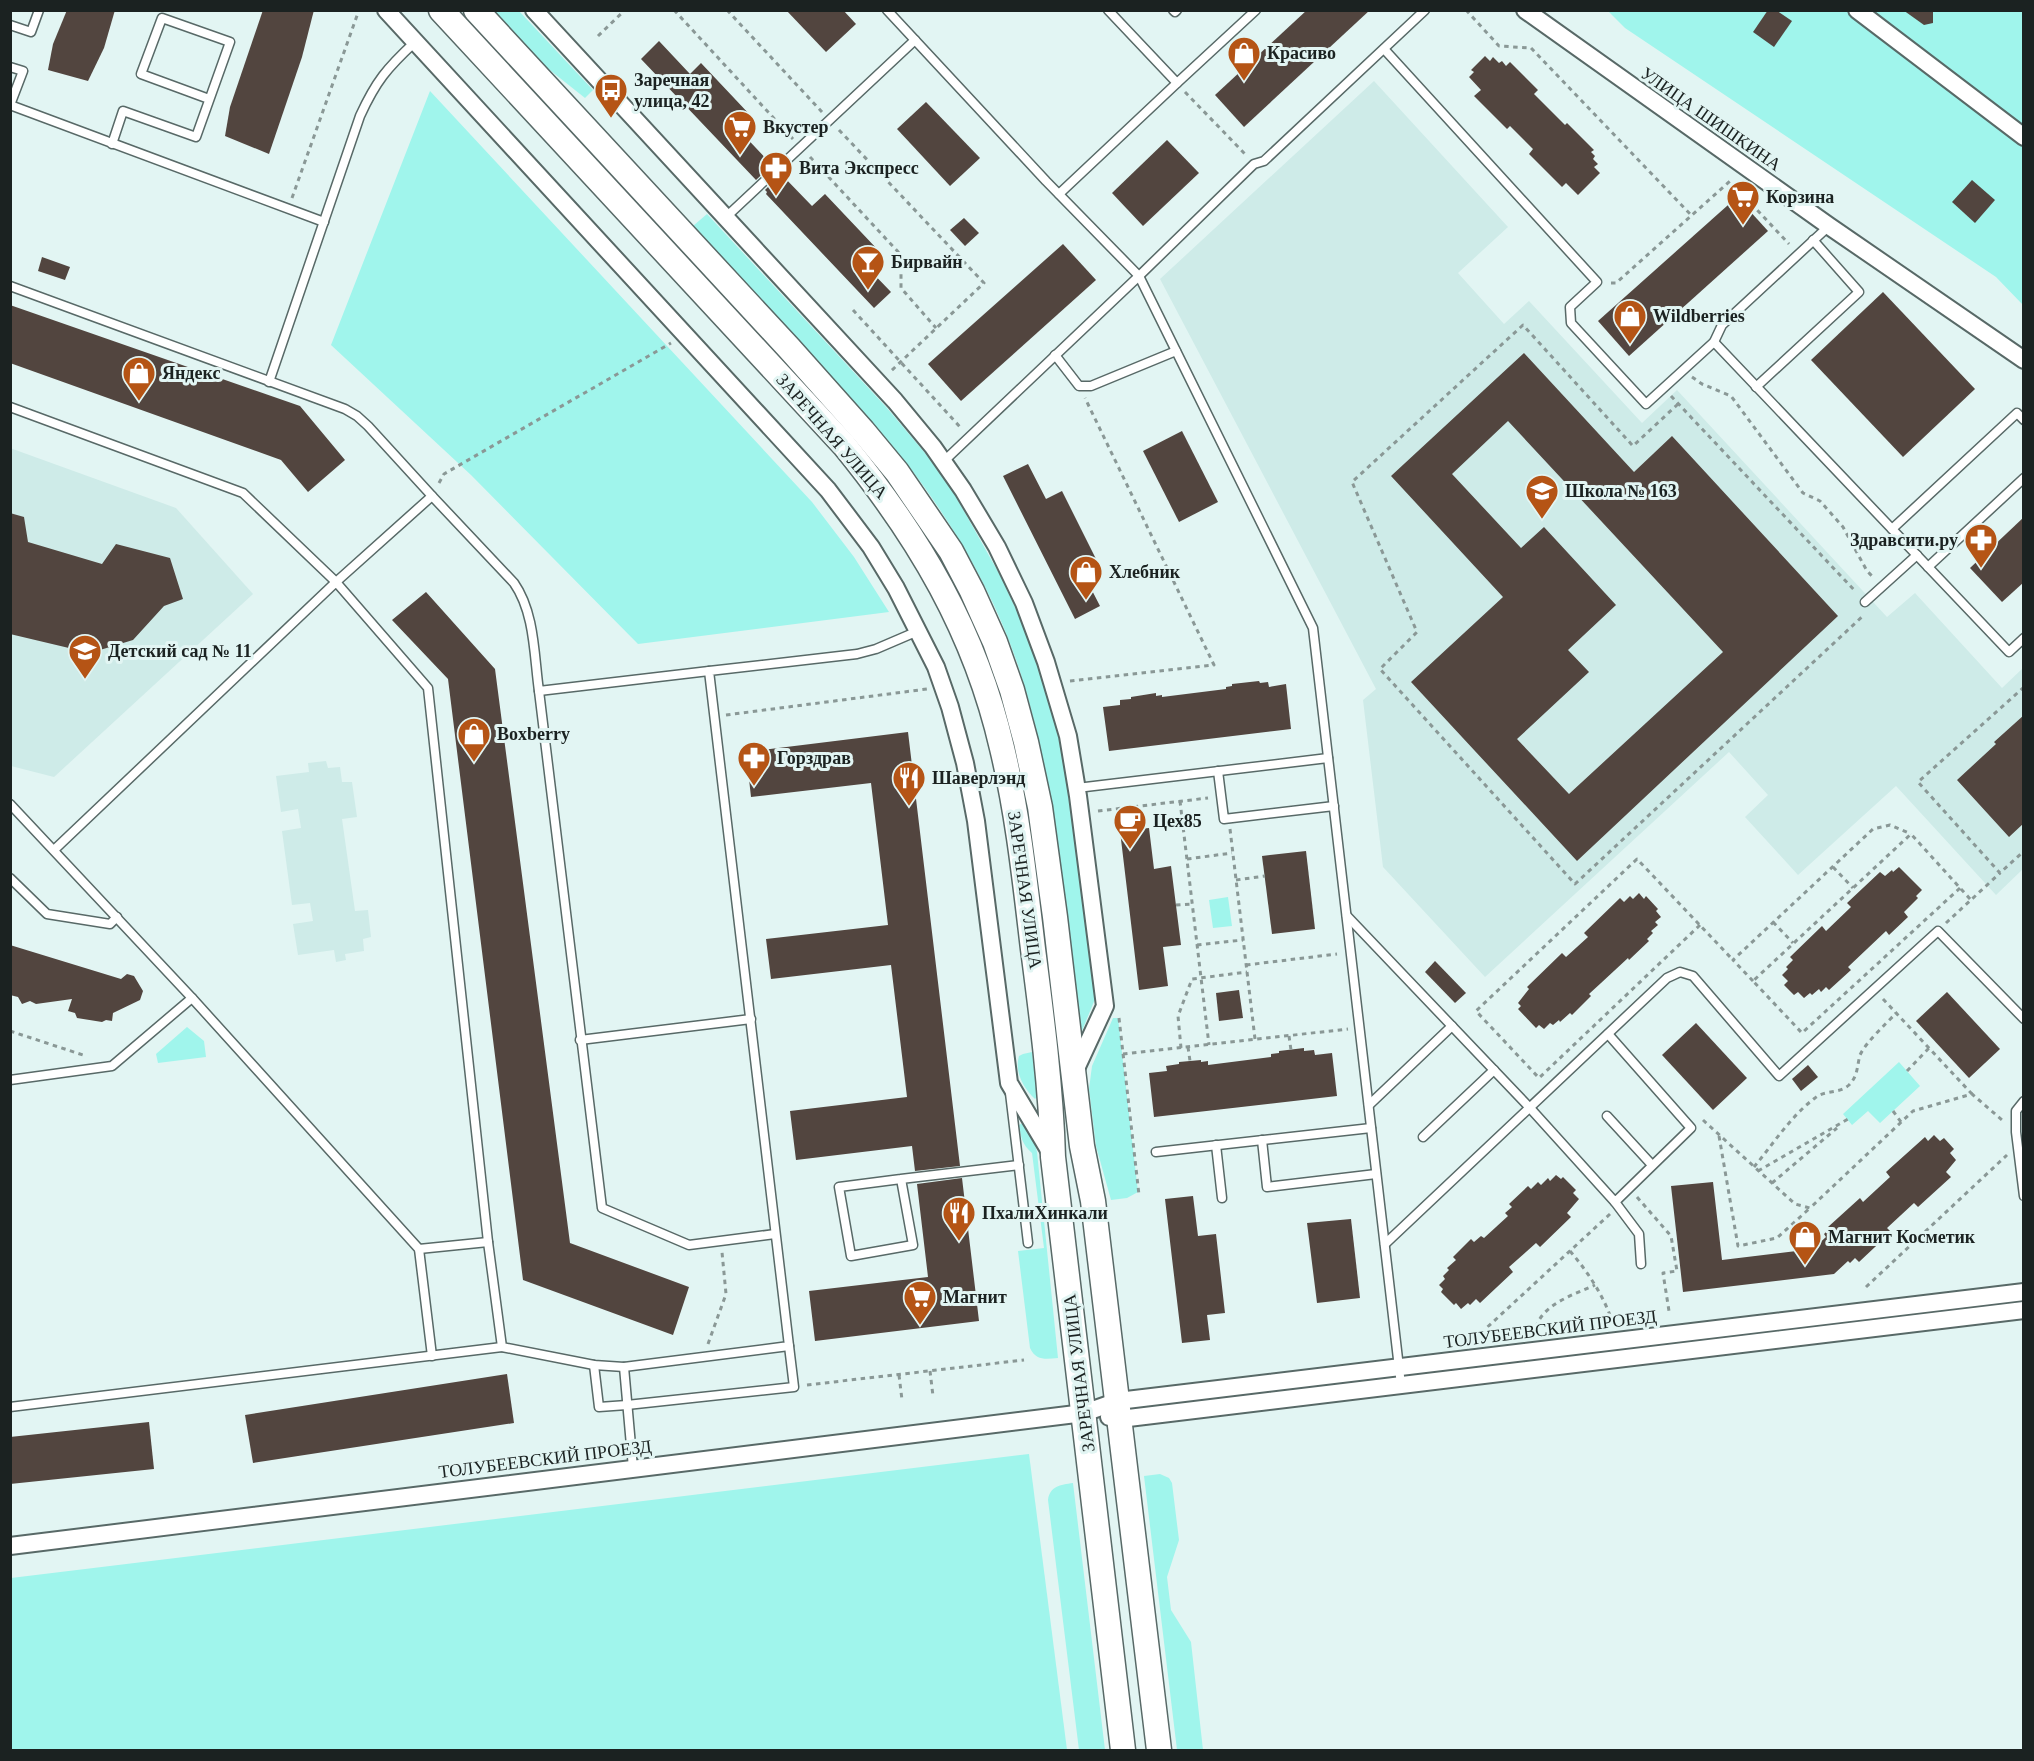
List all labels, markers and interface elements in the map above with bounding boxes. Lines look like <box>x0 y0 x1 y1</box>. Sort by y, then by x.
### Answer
shop icon: Красиво <box>1226 35 1262 82</box>
place label: Красиво <box>1267 43 1336 63</box>
street label: УЛИЦА ШИШКИНА <box>1637 63 1785 175</box>
place label: Заречная улица, 42 <box>634 70 710 111</box>
bus stop icon: Заречная улица, 42 <box>593 72 629 119</box>
supermarket icon: Вкустер <box>722 109 758 156</box>
place label: Вкустер <box>763 117 828 137</box>
pharmacy icon: Вита Экспресс <box>758 150 794 197</box>
place label: Вита Экспресс <box>799 158 919 178</box>
supermarket icon: Корзина <box>1725 179 1761 226</box>
place label: Корзина <box>1766 187 1834 207</box>
bar icon: Бирвайн <box>850 244 886 291</box>
place label: Бирвайн <box>891 252 963 272</box>
shop icon: Wildberries <box>1612 298 1648 345</box>
place label: Wildberries <box>1653 306 1745 326</box>
shop icon: Яндекс <box>121 355 157 402</box>
place label: Яндекс <box>162 363 220 383</box>
street label: ЗАРЕЧНАЯ УЛИЦА <box>772 369 892 503</box>
school or university icon: Школа № 163 <box>1524 473 1560 520</box>
place label: Школа № 163 <box>1565 481 1677 501</box>
pharmacy icon: Здравсити.ру <box>1963 522 1999 569</box>
place label: Здравсити.ру <box>1850 530 1958 550</box>
shop icon: Хлебник <box>1068 554 1104 601</box>
place label: Хлебник <box>1109 562 1181 582</box>
school or university icon: Детский сад № 11 <box>67 633 103 680</box>
place label: Детский сад № 11 <box>108 641 252 661</box>
shop icon: Boxberry <box>456 716 492 763</box>
place label: Boxberry <box>497 724 570 744</box>
pharmacy icon: Горздрав <box>736 740 772 787</box>
place label: Горздрав <box>777 748 851 768</box>
restaurant icon: Шаверлэнд <box>891 760 927 807</box>
place label: Шаверлэнд <box>932 768 1025 788</box>
cafe icon: Цех85 <box>1112 803 1148 850</box>
street label: ЗАРЕЧНАЯ УЛИЦА <box>1004 810 1046 970</box>
place label: Цех85 <box>1153 811 1202 831</box>
restaurant icon: ПхалиХинкали <box>941 1195 977 1242</box>
place label: ПхалиХинкали <box>982 1203 1108 1223</box>
shop icon: Магнит Косметик <box>1787 1219 1823 1266</box>
place label: Магнит Косметик <box>1828 1227 1976 1247</box>
supermarket icon: Магнит <box>902 1279 938 1326</box>
place label: Магнит <box>943 1287 1007 1307</box>
street label: ЗАРЕЧНАЯ УЛИЦА <box>1059 1293 1099 1453</box>
street label: ТОЛУБЕЕВСКИЙ ПРОЕЗД <box>1442 1306 1658 1352</box>
street label: ТОЛУБЕЕВСКИЙ ПРОЕЗД <box>437 1436 653 1482</box>

